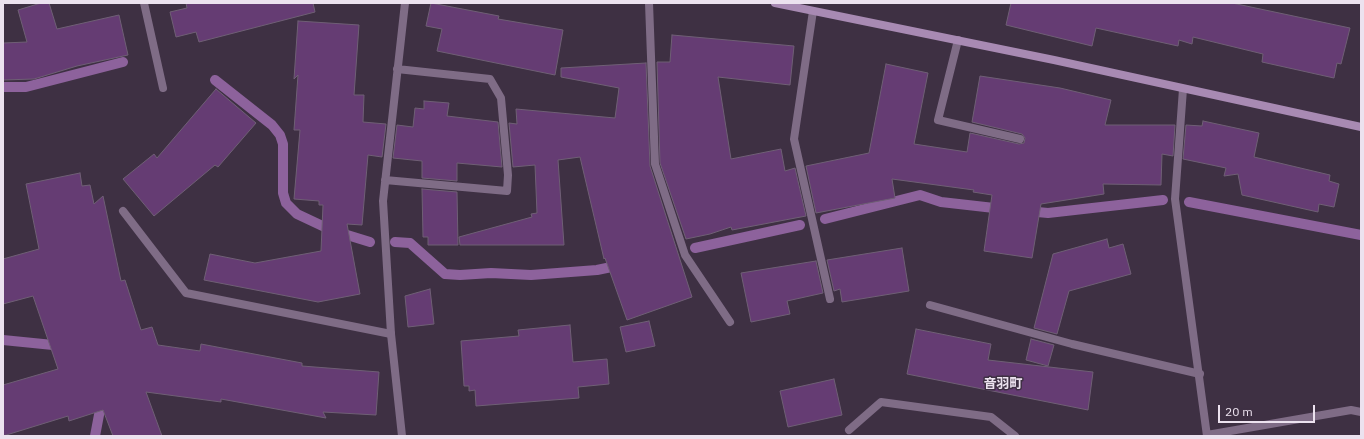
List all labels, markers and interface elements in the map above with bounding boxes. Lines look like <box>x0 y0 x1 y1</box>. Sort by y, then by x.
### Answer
district label: 音羽町 <box>984 376 1022 392</box>
scale bar <box>1220 397 1317 423</box>
text: 20 m <box>1225 404 1253 419</box>

